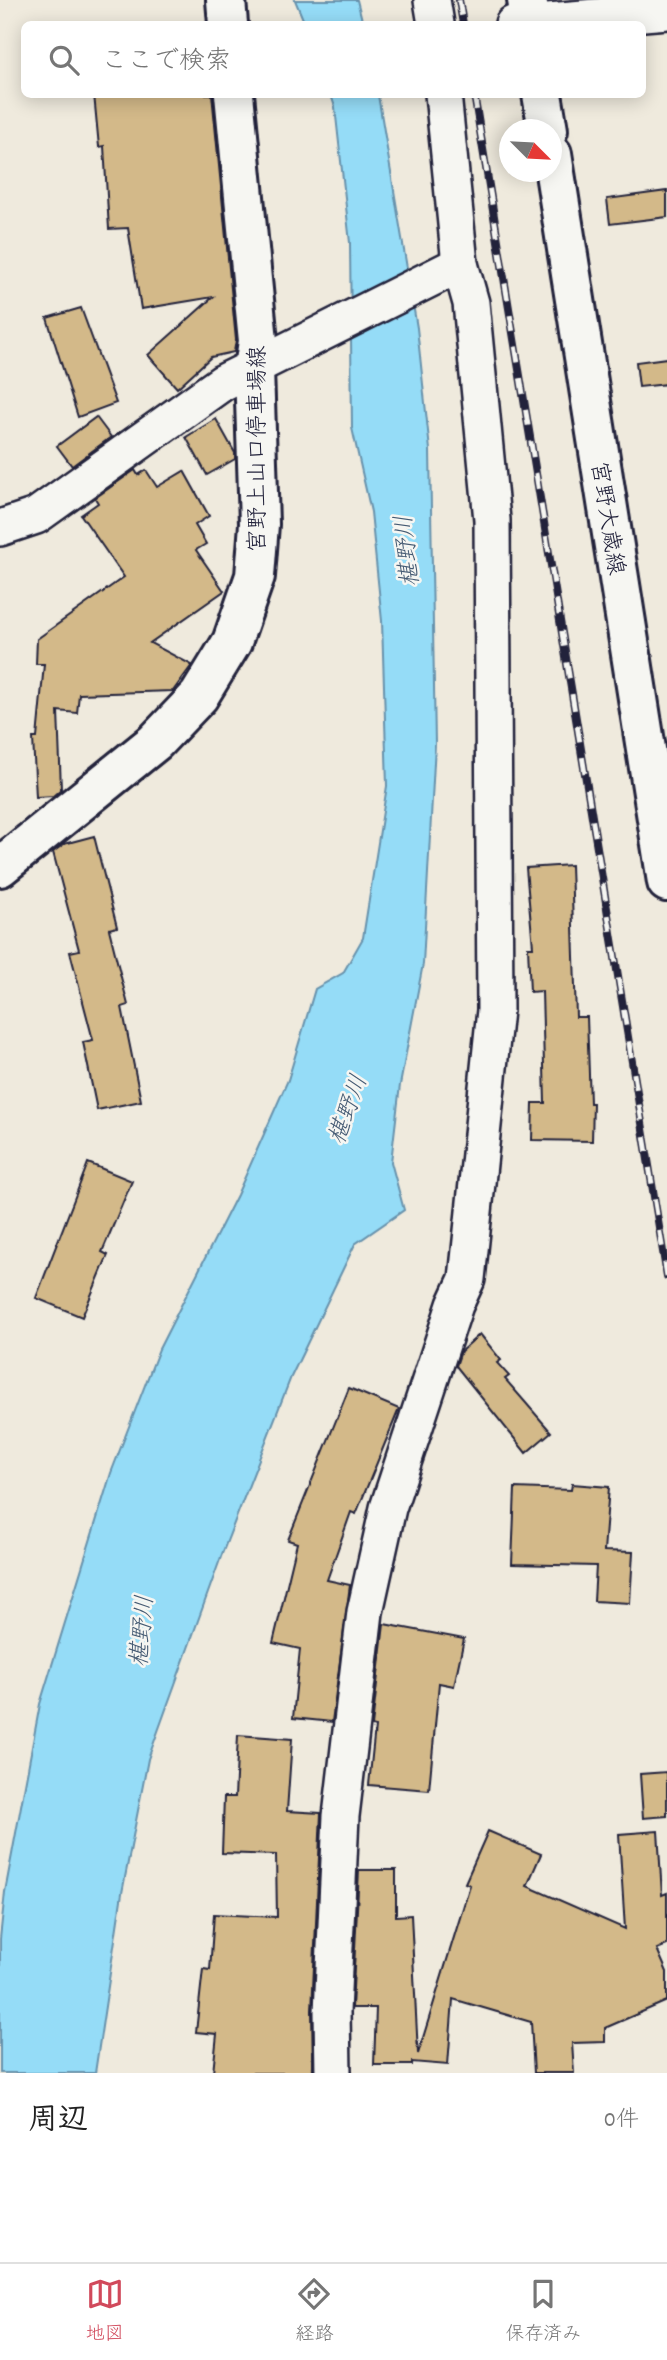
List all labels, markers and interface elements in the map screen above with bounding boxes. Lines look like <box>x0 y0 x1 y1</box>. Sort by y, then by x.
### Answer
search box <box>21 21 646 98</box>
icon: search <box>45 41 83 79</box>
text: ここで検索 <box>101 44 231 81</box>
north arrow <box>499 119 562 182</box>
street label: 宮野上山口停車場線 <box>243 346 276 553</box>
street label: 宮野大歳線 <box>580 459 631 578</box>
water label: 椹野川 <box>388 513 430 588</box>
water label: 椹野川 <box>322 1070 378 1150</box>
water label: 椹野川 <box>124 1594 164 1669</box>
text: 周辺 <box>28 2101 88 2144</box>
text: 0件 <box>603 2105 639 2138</box>
tab: 地図 <box>86 2275 124 2349</box>
tab: 経路 <box>295 2275 333 2349</box>
tab: 保存済み <box>505 2275 581 2349</box>

